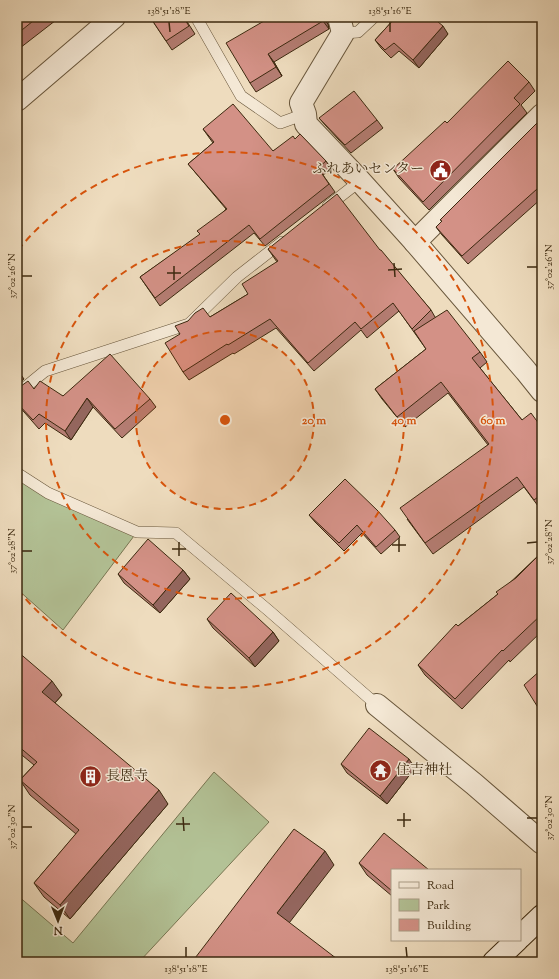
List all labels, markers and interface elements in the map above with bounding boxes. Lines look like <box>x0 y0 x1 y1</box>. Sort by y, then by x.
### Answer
text: 138°51'18"E <box>147 4 191 19</box>
text: 138°51'16"E <box>368 4 412 19</box>
public building icon: ふれあいセンター <box>427 157 453 183</box>
place label: ふれあいセンター <box>313 160 424 180</box>
text: 37°02'26"N <box>542 244 557 290</box>
text: 37°02'26"N <box>5 253 20 299</box>
text: 20 m <box>302 412 326 430</box>
text: 40 m <box>391 412 416 430</box>
text: 60 m <box>481 412 505 430</box>
centre of rings <box>218 413 232 427</box>
text: 37°02'28"N <box>542 519 557 565</box>
text: 37°02'28"N <box>5 528 20 574</box>
temple icon: 住吉神社 <box>368 758 394 784</box>
place label: 住吉神社 <box>396 761 452 781</box>
building icon: 長恩寺 <box>78 764 104 790</box>
place label: 長恩寺 <box>106 767 148 787</box>
text: 37°02'30"N <box>542 795 557 840</box>
text: 37°02'30"N <box>5 804 20 849</box>
legend <box>391 869 521 941</box>
text: Road <box>427 877 454 895</box>
text: Park <box>427 897 450 915</box>
north arrow <box>38 901 78 941</box>
text: Building <box>427 917 471 935</box>
text: N <box>53 922 64 938</box>
text: 138°51'18"E <box>164 962 208 977</box>
text: 138°51'16"E <box>385 962 429 977</box>

